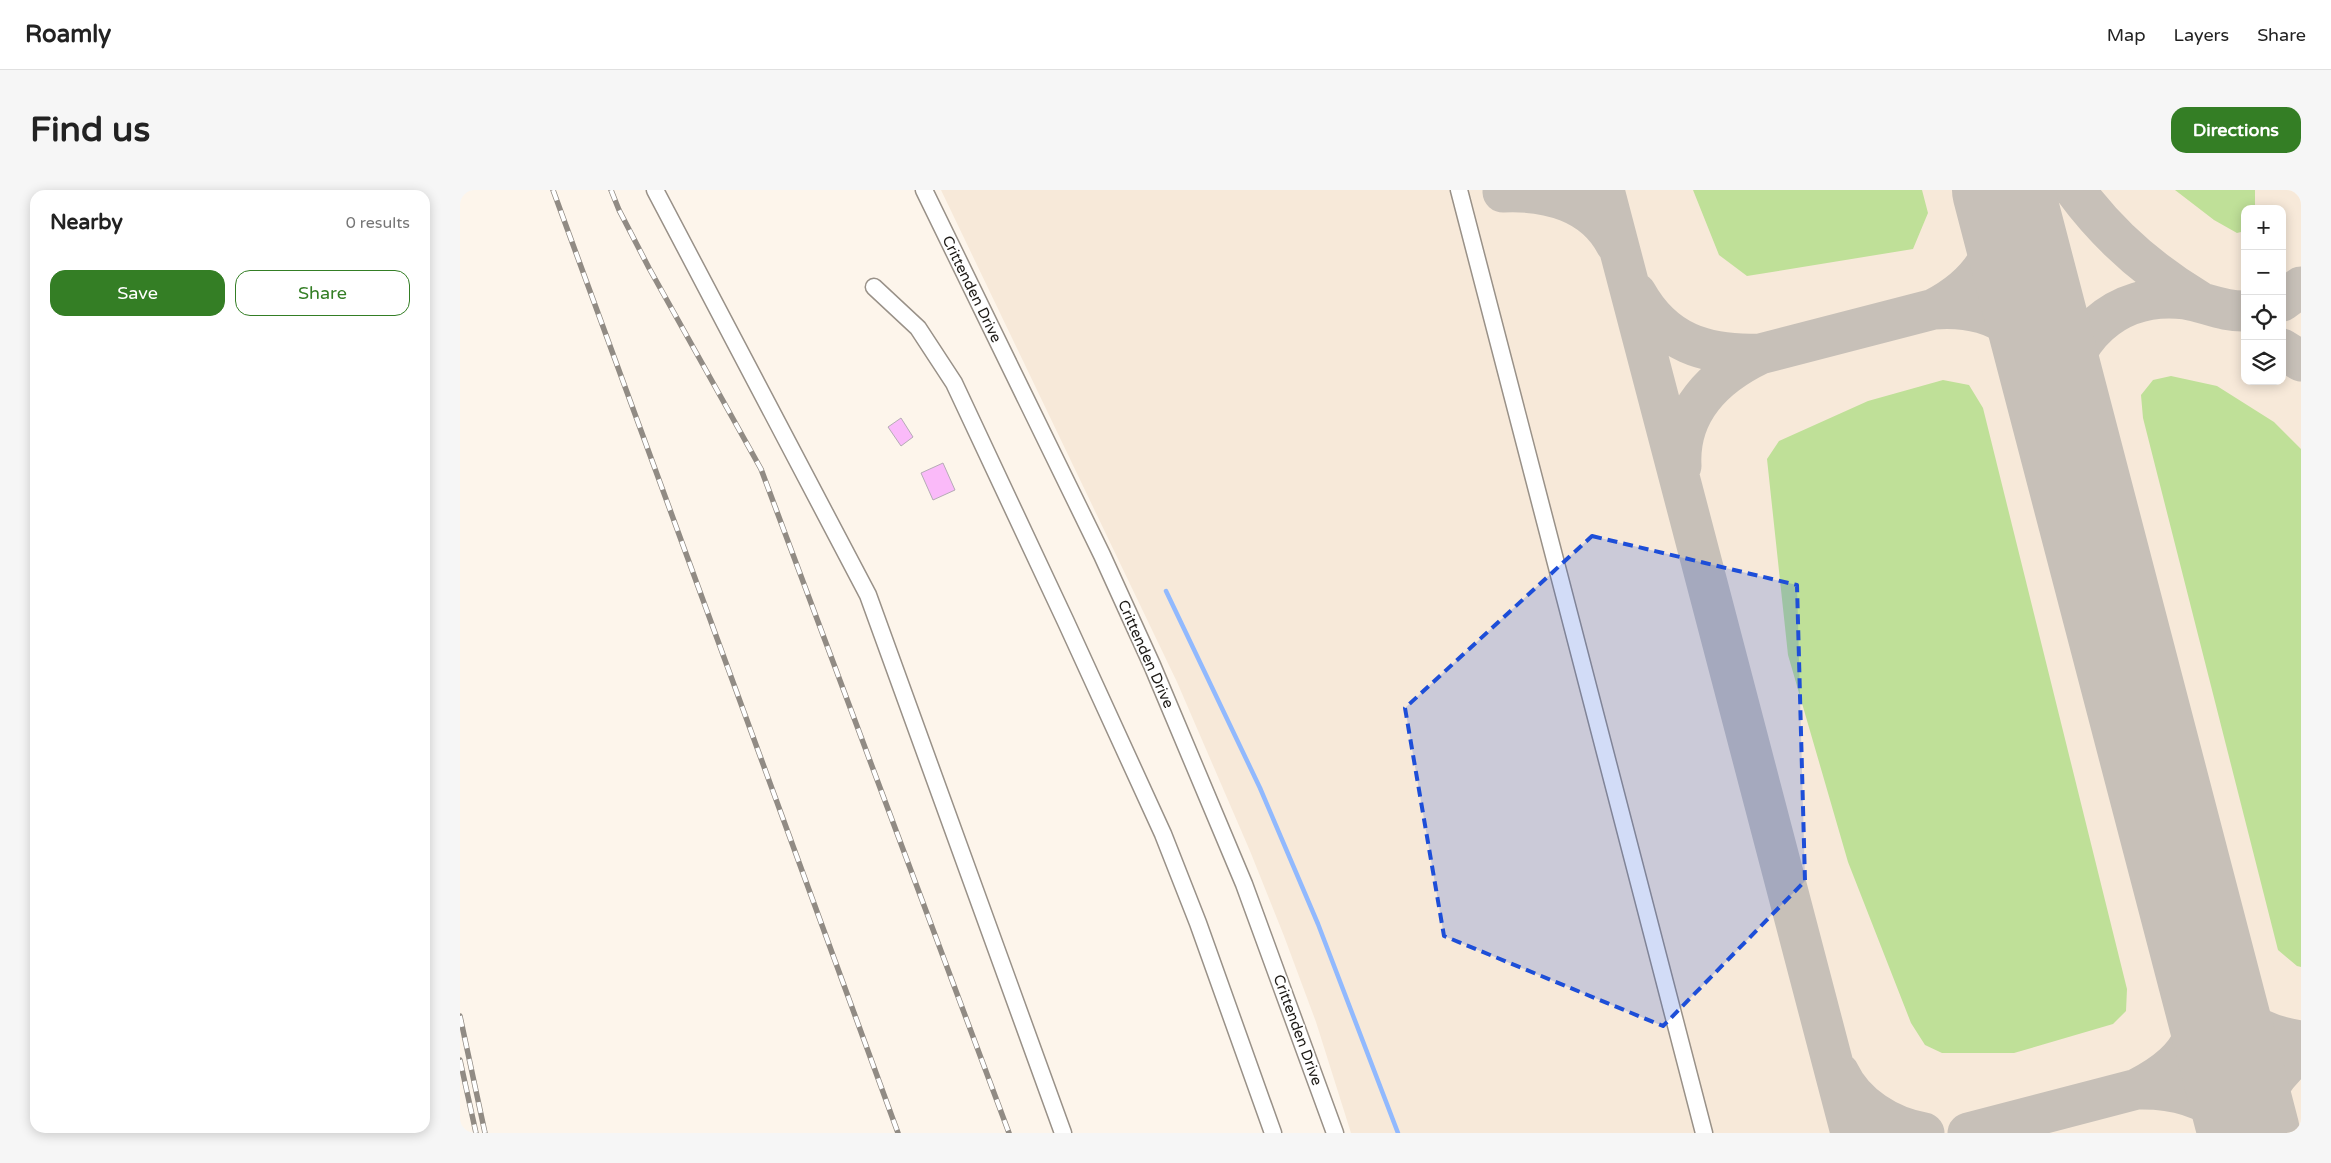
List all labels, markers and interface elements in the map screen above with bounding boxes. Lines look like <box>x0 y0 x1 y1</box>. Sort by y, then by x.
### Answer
text: Roamly <box>25 20 111 49</box>
text: Map <box>2107 24 2146 46</box>
text: Layers <box>2174 24 2229 46</box>
text: Share <box>2257 24 2306 46</box>
button: Directions <box>2171 107 2301 153</box>
text: Find us <box>30 109 150 151</box>
map controls <box>2241 205 2286 385</box>
button: + <box>2241 205 2286 250</box>
text: Nearby <box>50 210 123 235</box>
text: 0 results <box>346 213 410 233</box>
street label: Crittenden Drive <box>938 233 1006 345</box>
button: − <box>2241 250 2286 295</box>
button: Save <box>50 270 225 316</box>
button: Share <box>235 270 410 316</box>
button: locate <box>2241 295 2286 340</box>
button: layers <box>2241 340 2286 385</box>
street label: Crittenden Drive <box>1114 597 1178 711</box>
street label: Crittenden Drive <box>1270 972 1326 1088</box>

